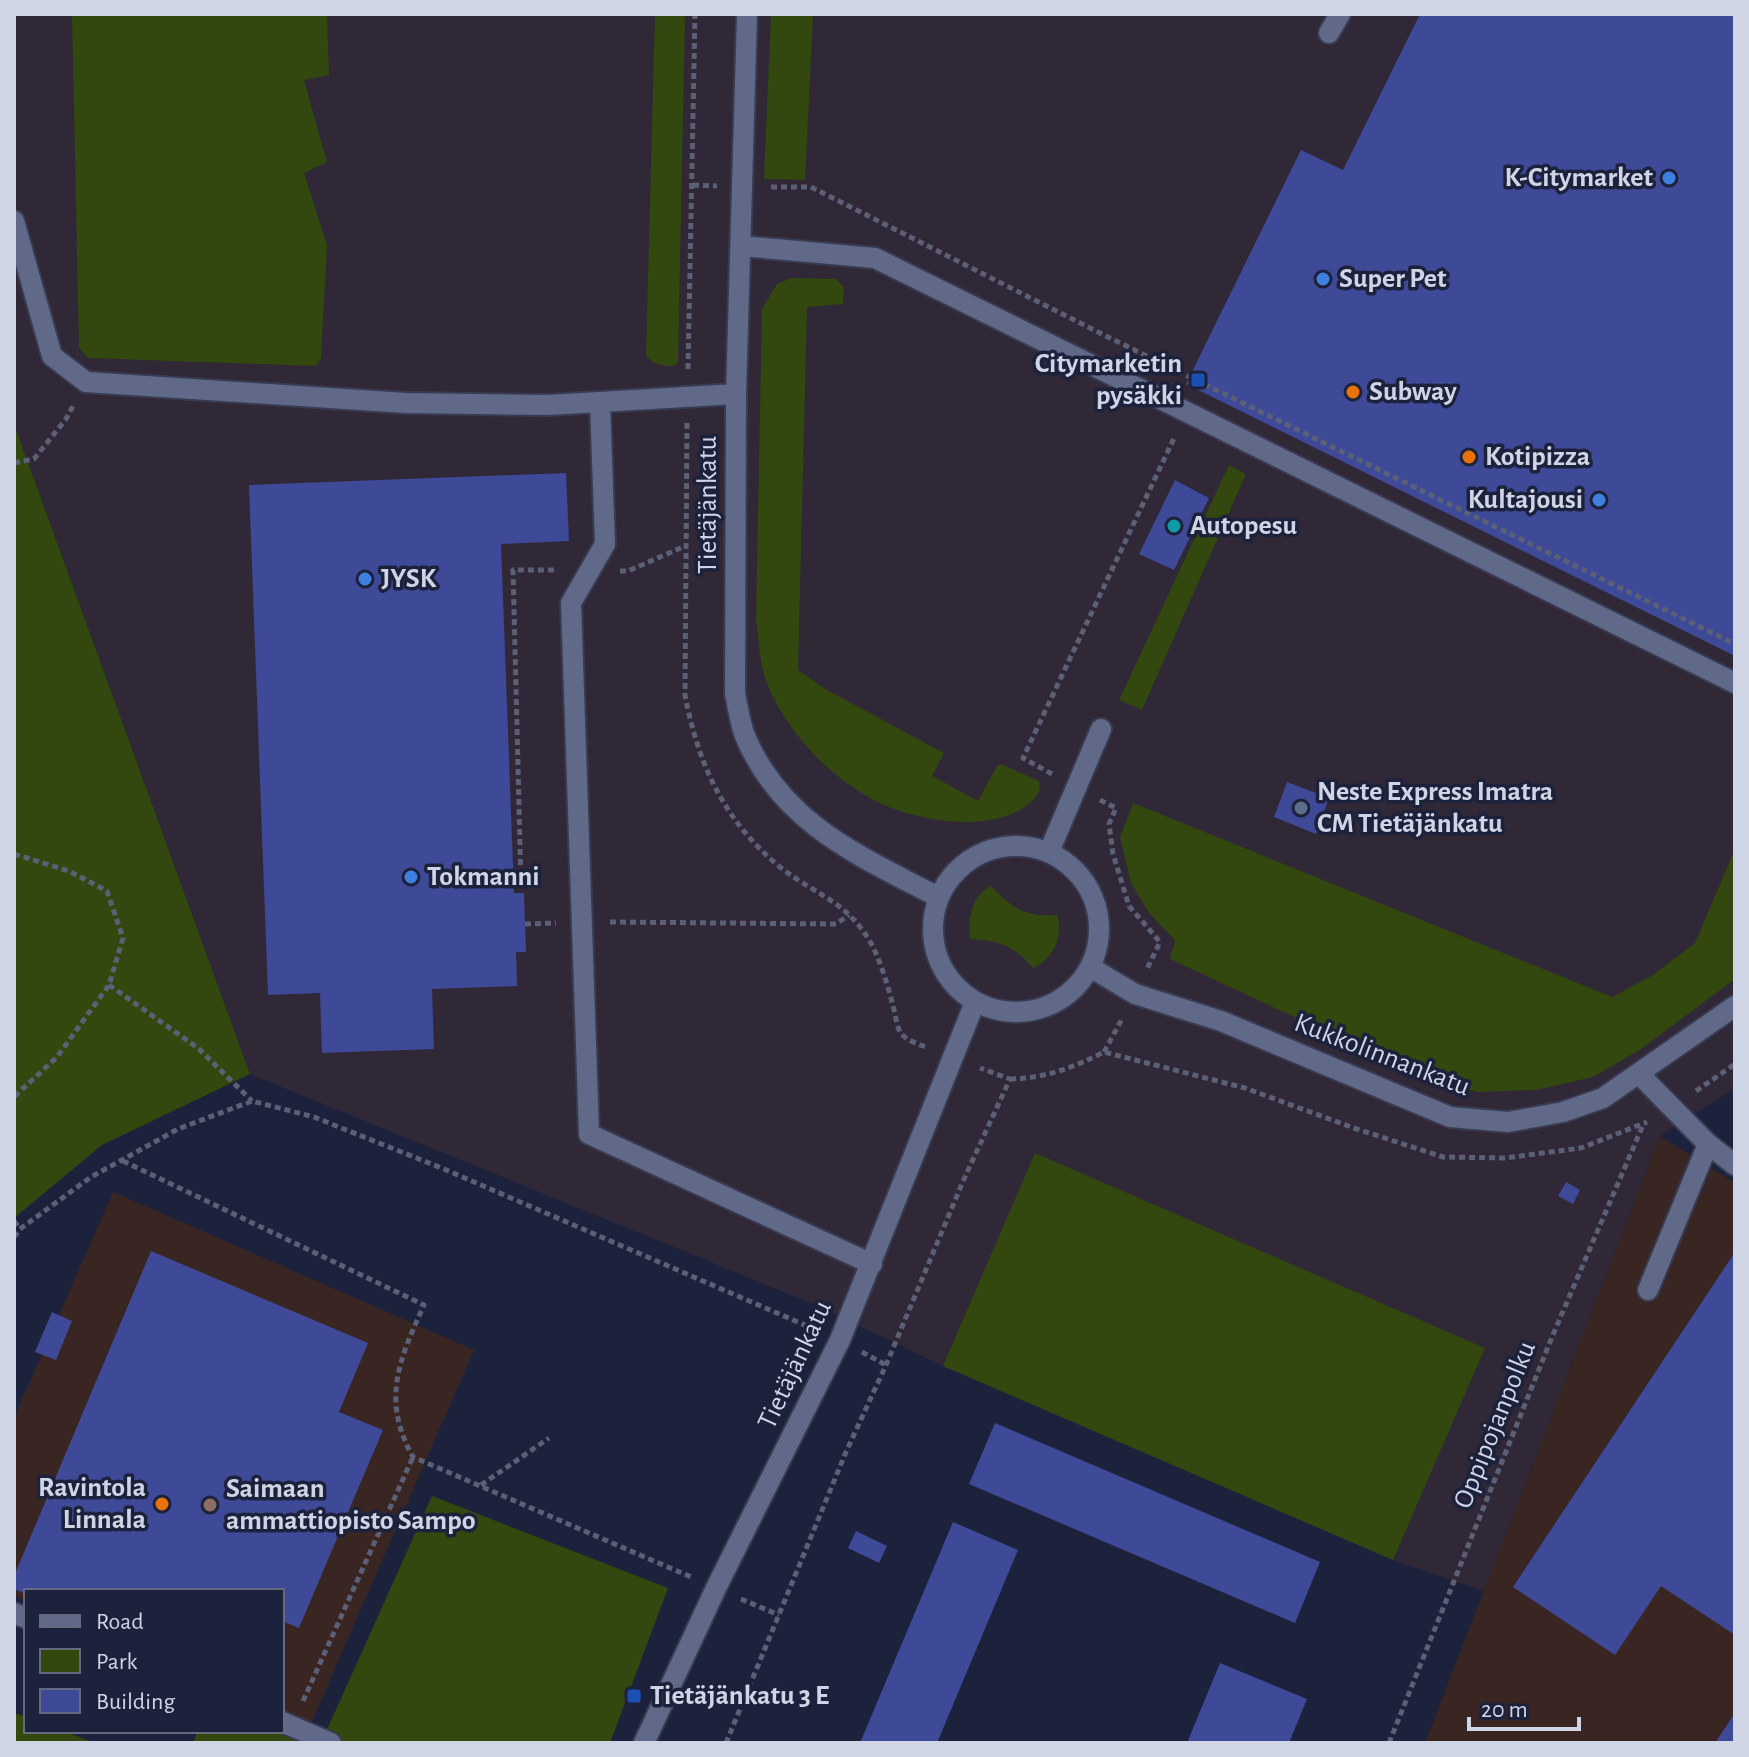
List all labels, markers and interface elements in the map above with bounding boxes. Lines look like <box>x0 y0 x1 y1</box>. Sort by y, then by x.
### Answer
place label: K-Citymarket <box>1505 164 1654 192</box>
marker: K-Citymarket <box>1660 169 1678 187</box>
place label: Super Pet <box>1339 265 1447 293</box>
marker: Super Pet <box>1314 270 1332 288</box>
place label: Citymarketin pysäkki <box>1035 350 1182 410</box>
marker: Citymarketin pysäkki <box>1189 371 1207 389</box>
place label: Subway <box>1369 378 1457 406</box>
marker: Subway <box>1344 383 1362 401</box>
street label: Tietäjänkatu <box>694 436 722 574</box>
place label: Kotipizza <box>1485 443 1590 471</box>
marker: Kotipizza <box>1460 448 1478 466</box>
place label: Kultajousi <box>1468 486 1583 514</box>
marker: Kultajousi <box>1590 491 1608 509</box>
place label: Autopesu <box>1190 512 1297 540</box>
marker: Autopesu <box>1165 517 1183 535</box>
place label: JYSK <box>381 565 437 593</box>
marker: JYSK <box>356 570 374 588</box>
place label: Neste Express Imatra CM Tietäjänkatu <box>1317 778 1553 838</box>
marker: Neste Express Imatra CM Tietäjänkatu <box>1292 799 1310 817</box>
place label: Tokmanni <box>427 863 540 891</box>
marker: Tokmanni <box>402 868 420 886</box>
street label: Kukkolinnankatu <box>1290 1009 1474 1101</box>
street label: Tietäjänkatu <box>753 1296 837 1434</box>
street label: Oppipojanpolku <box>1449 1337 1541 1513</box>
place label: Ravintola Linnala <box>38 1474 146 1534</box>
place label: Saimaan ammattiopisto Sampo <box>226 1475 475 1535</box>
marker: Ravintola Linnala <box>153 1495 171 1513</box>
marker: Saimaan ammattiopisto Sampo <box>201 1496 219 1514</box>
legend <box>24 1589 284 1733</box>
text: Road <box>96 1610 144 1634</box>
text: Park <box>96 1650 137 1674</box>
scale bar <box>1469 1681 1579 1731</box>
place label: Tietäjänkatu 3 E <box>650 1682 829 1710</box>
marker: Tietäjänkatu 3 E <box>625 1687 643 1705</box>
text: Building <box>96 1690 175 1714</box>
text: 20 m <box>1481 1698 1528 1722</box>

